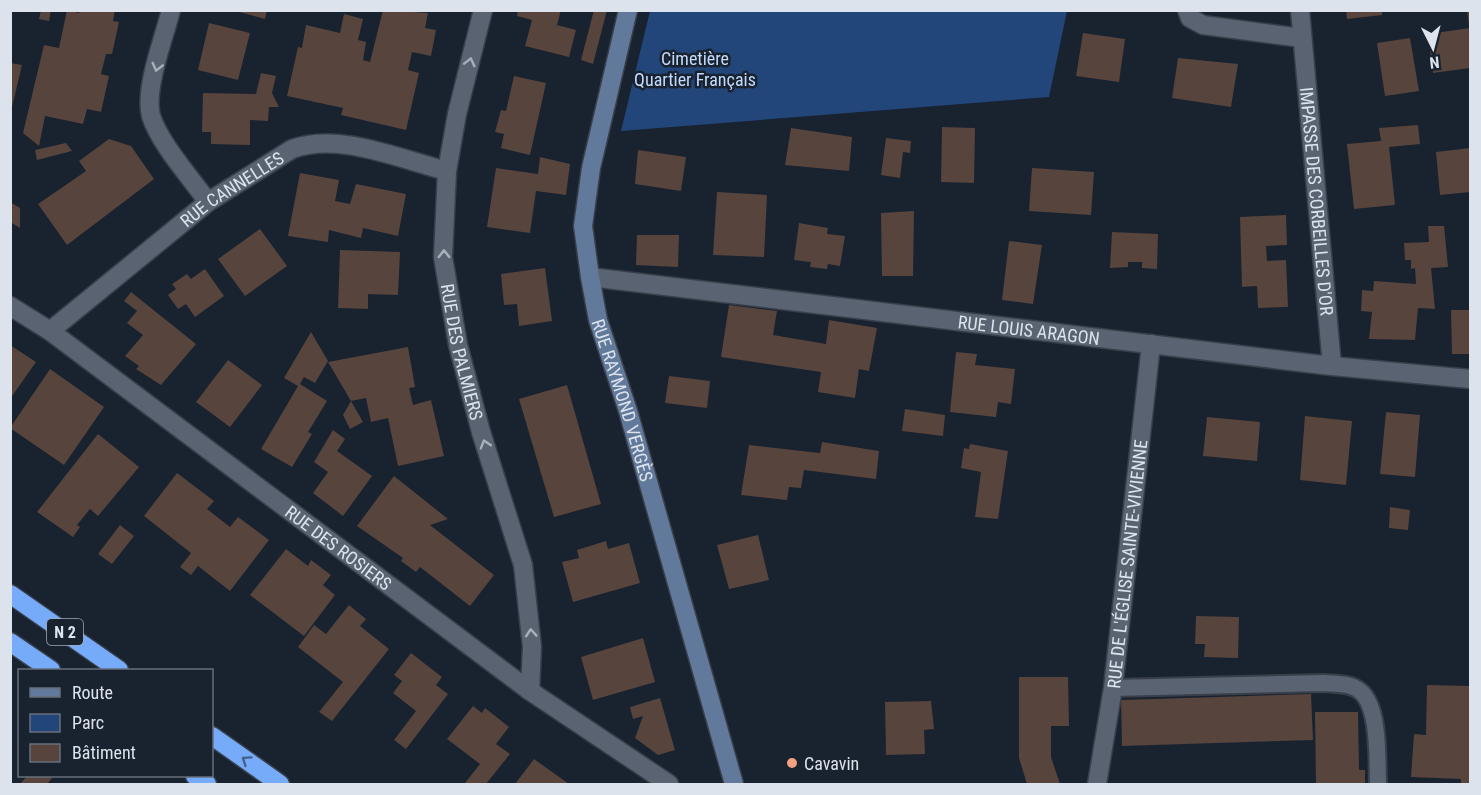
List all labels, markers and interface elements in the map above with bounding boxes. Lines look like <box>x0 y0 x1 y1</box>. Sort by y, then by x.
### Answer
north arrow <box>1403 18 1463 78</box>
park label: Cimetière Quartier Français <box>634 48 756 90</box>
text: N <box>1429 52 1440 72</box>
one-way arrow <box>463 57 475 67</box>
one-way arrow <box>151 62 164 72</box>
street label: IMPASSE DES CORBEILLES D'OR <box>1296 86 1338 317</box>
street label: RUE CANNELLES <box>176 147 287 231</box>
one-way arrow <box>438 249 450 258</box>
street label: RUE DES PALMIERS <box>437 282 488 422</box>
street label: RUE LOUIS ARAGON <box>957 311 1101 349</box>
street label: RUE RAYMOND VERGÈS <box>588 316 658 484</box>
street label: RUE DE L'ÉGLISE SAINTE-VIVIENNE <box>1103 438 1151 690</box>
one-way arrow <box>480 439 492 450</box>
street label: RUE DES ROSIERS <box>281 501 396 594</box>
road number: N 2 <box>47 619 83 645</box>
one-way arrow <box>524 628 537 637</box>
legend <box>18 669 213 777</box>
text: Route <box>72 682 113 703</box>
text: Parc <box>72 712 104 733</box>
text: Bâtiment <box>72 742 136 763</box>
place label: Cavavin <box>804 753 859 774</box>
one-way arrow <box>241 756 252 767</box>
marker: Cavavin <box>785 756 799 770</box>

